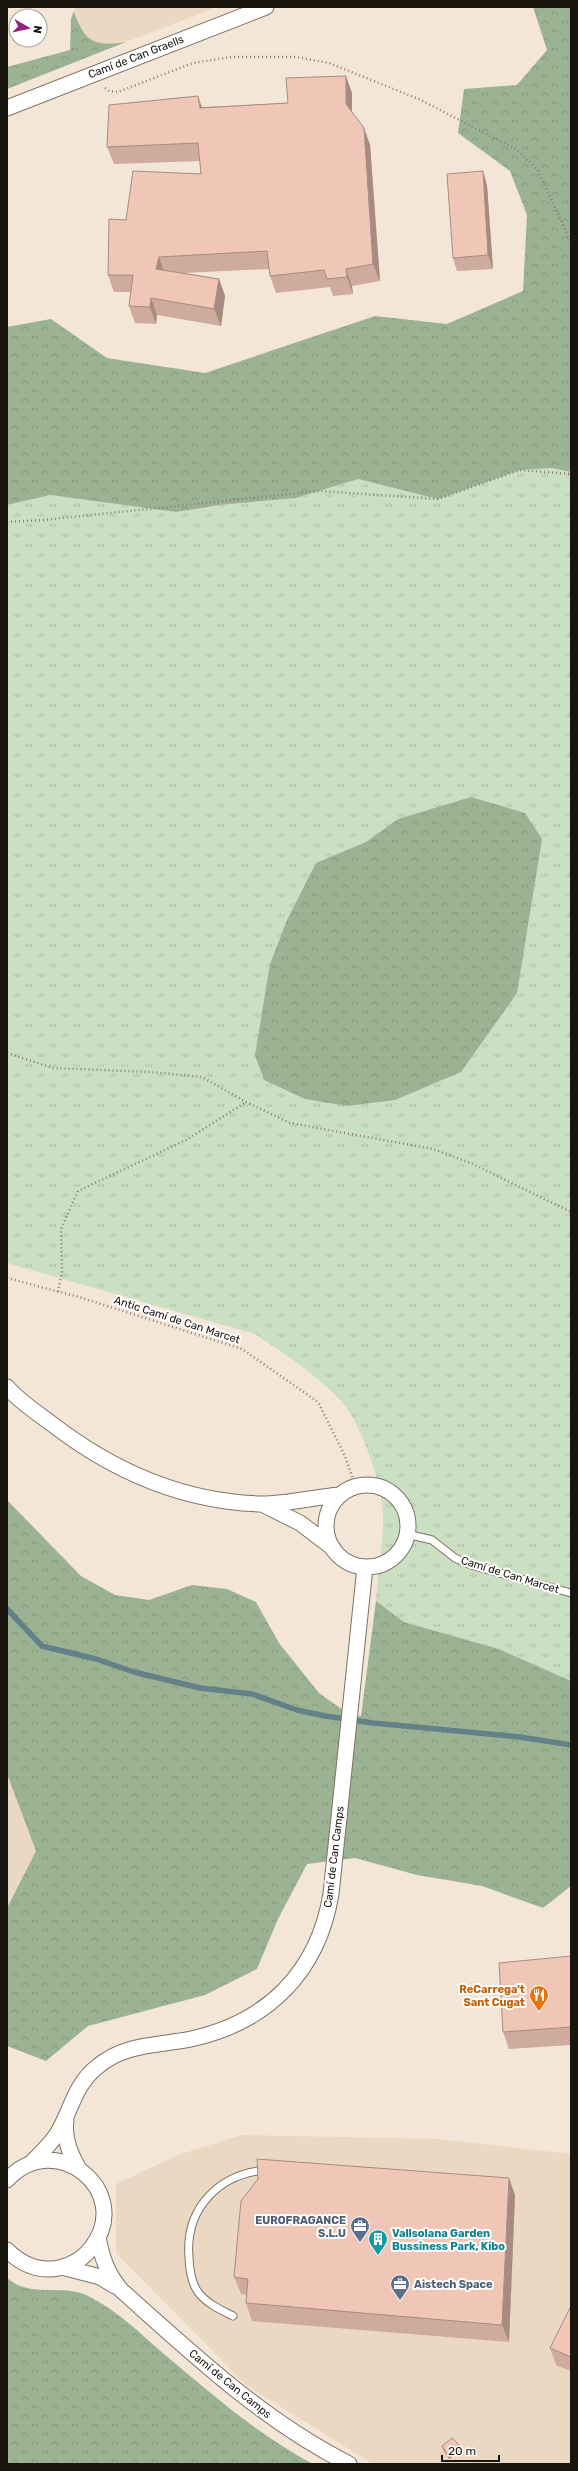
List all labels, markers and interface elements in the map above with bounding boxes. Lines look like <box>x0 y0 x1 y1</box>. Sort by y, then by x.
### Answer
north arrow <box>8 8 48 48</box>
text: N <box>30 25 44 34</box>
street label: Camí de Can Graells <box>86 33 186 81</box>
street label: Antic Camí de Can Marcet <box>112 1293 242 1347</box>
street label: Camí de Can Marcet <box>459 1554 561 1596</box>
street label: Camí de Can Camps <box>321 1805 347 1908</box>
place label: ReCarrega't Sant Cugat <box>459 1983 525 2009</box>
restaurant icon: ReCarrega't Sant Cugat <box>528 1984 550 2012</box>
place label: EUROFRAGANCE S.L.U <box>255 2214 346 2240</box>
office icon: EUROFRAGANCE S.L.U <box>349 2215 371 2243</box>
place label: Vallsolana Garden Bussiness Park, Kibo <box>392 2227 505 2253</box>
building icon: Vallsolana Garden Bussiness Park, Kibo <box>367 2228 389 2256</box>
office icon: Aistech Space <box>389 2273 411 2301</box>
place label: Aistech Space <box>414 2278 493 2291</box>
street label: Camí de Can Camps <box>186 2347 274 2421</box>
scale bar <box>442 2437 499 2463</box>
text: 20 m <box>448 2444 476 2458</box>

